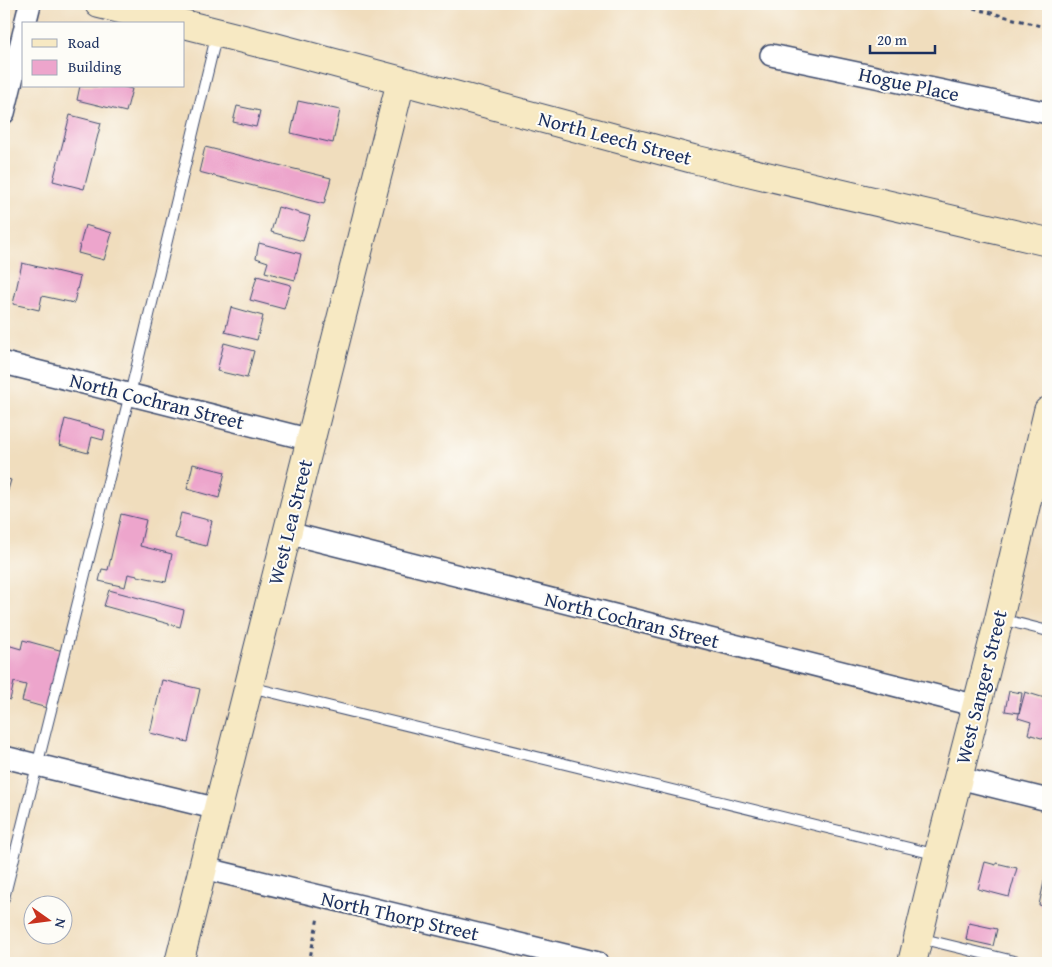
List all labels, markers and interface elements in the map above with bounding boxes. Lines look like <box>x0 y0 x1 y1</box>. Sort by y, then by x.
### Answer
legend <box>22 22 185 88</box>
scale bar <box>870 22 934 54</box>
text: 20 m <box>877 29 908 50</box>
text: Road <box>68 32 99 53</box>
text: Building <box>68 56 122 77</box>
street label: Hogue Place <box>856 59 962 108</box>
street label: North Leech Street <box>535 103 695 172</box>
street label: North Cochran Street <box>67 365 247 436</box>
street label: West Lea Street <box>260 456 319 588</box>
street label: North Cochran Street <box>542 584 722 655</box>
street label: West Sanger Street <box>947 607 1014 767</box>
street label: North Thorp Street <box>318 883 482 948</box>
north arrow <box>22 894 72 944</box>
text: N <box>50 916 71 931</box>

